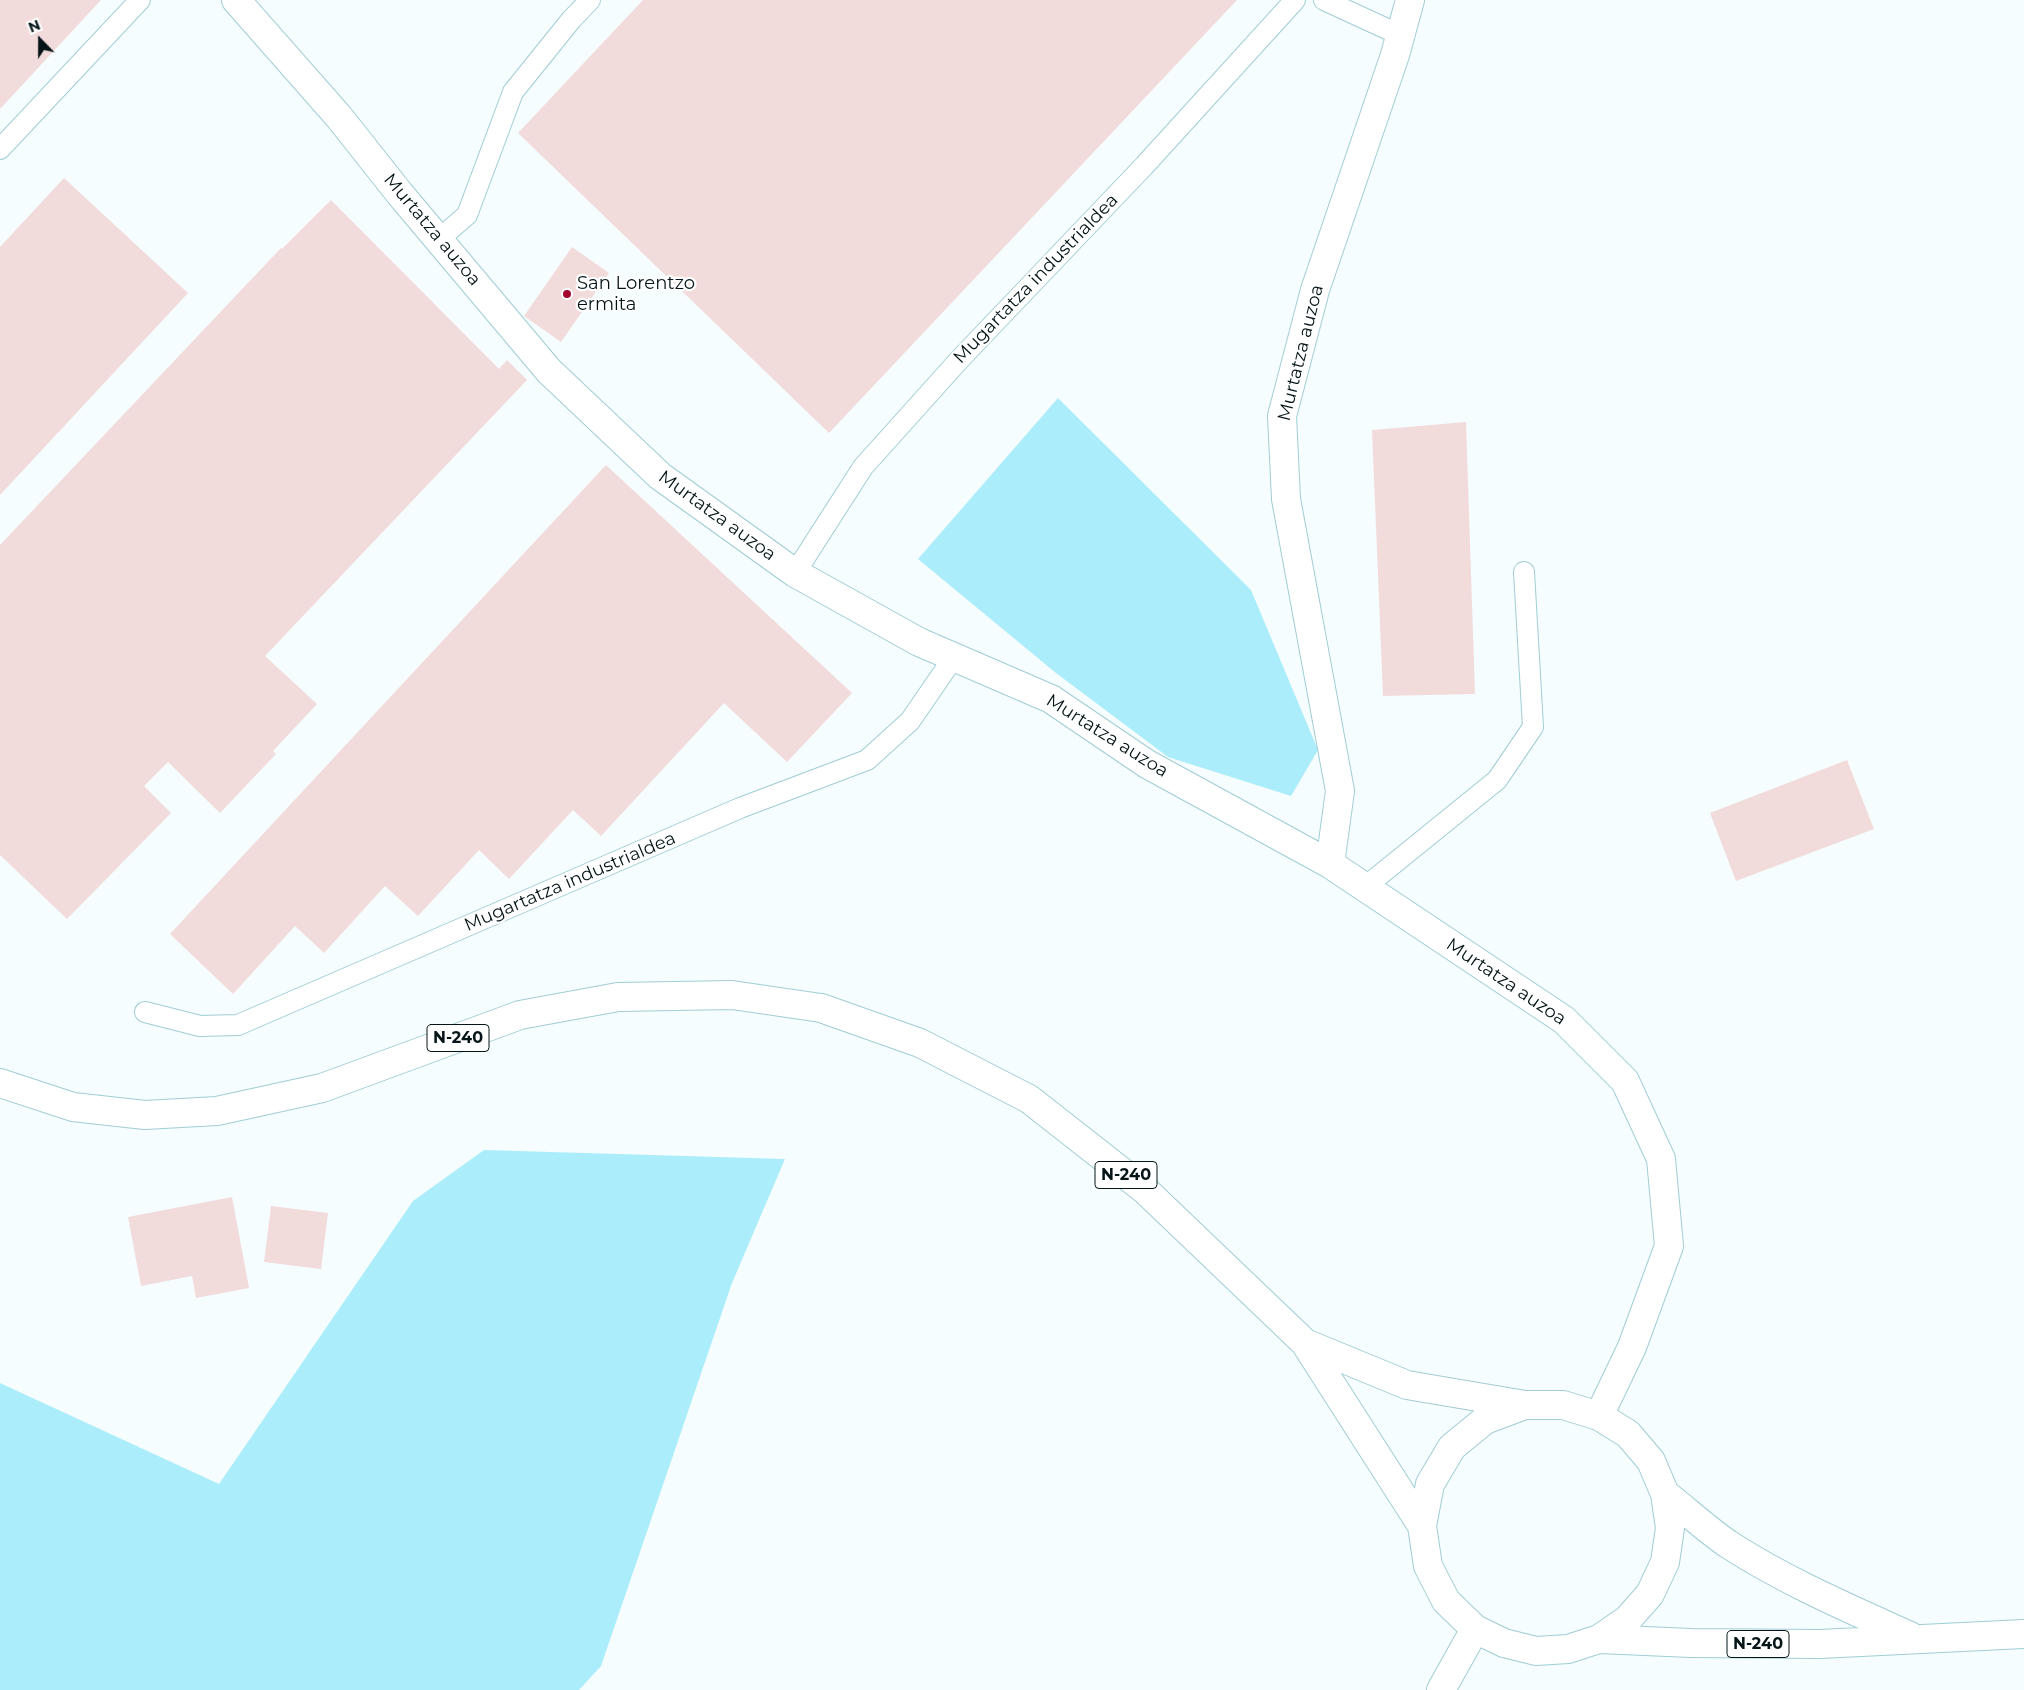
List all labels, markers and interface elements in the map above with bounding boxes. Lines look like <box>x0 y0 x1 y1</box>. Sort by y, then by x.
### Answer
north arrow <box>15 15 65 65</box>
text: N <box>26 16 43 37</box>
street label: Murtatza auzoa <box>379 170 485 290</box>
street label: Mugartatza industrialdea <box>949 190 1123 368</box>
place label: San Lorentzo ermita <box>577 273 695 316</box>
street label: Murtatza auzoa <box>1274 283 1328 423</box>
marker: San Lorentzo ermita <box>561 288 573 300</box>
street label: Murtatza auzoa <box>654 466 780 566</box>
street label: Murtatza auzoa <box>1042 690 1172 782</box>
street label: Mugartatza industrialdea <box>461 828 679 936</box>
street label: Murtatza auzoa <box>1442 934 1570 1030</box>
road number: N-240 <box>427 1024 489 1052</box>
road number: N-240 <box>1095 1162 1157 1188</box>
road number: N-240 <box>1727 1630 1789 1658</box>

